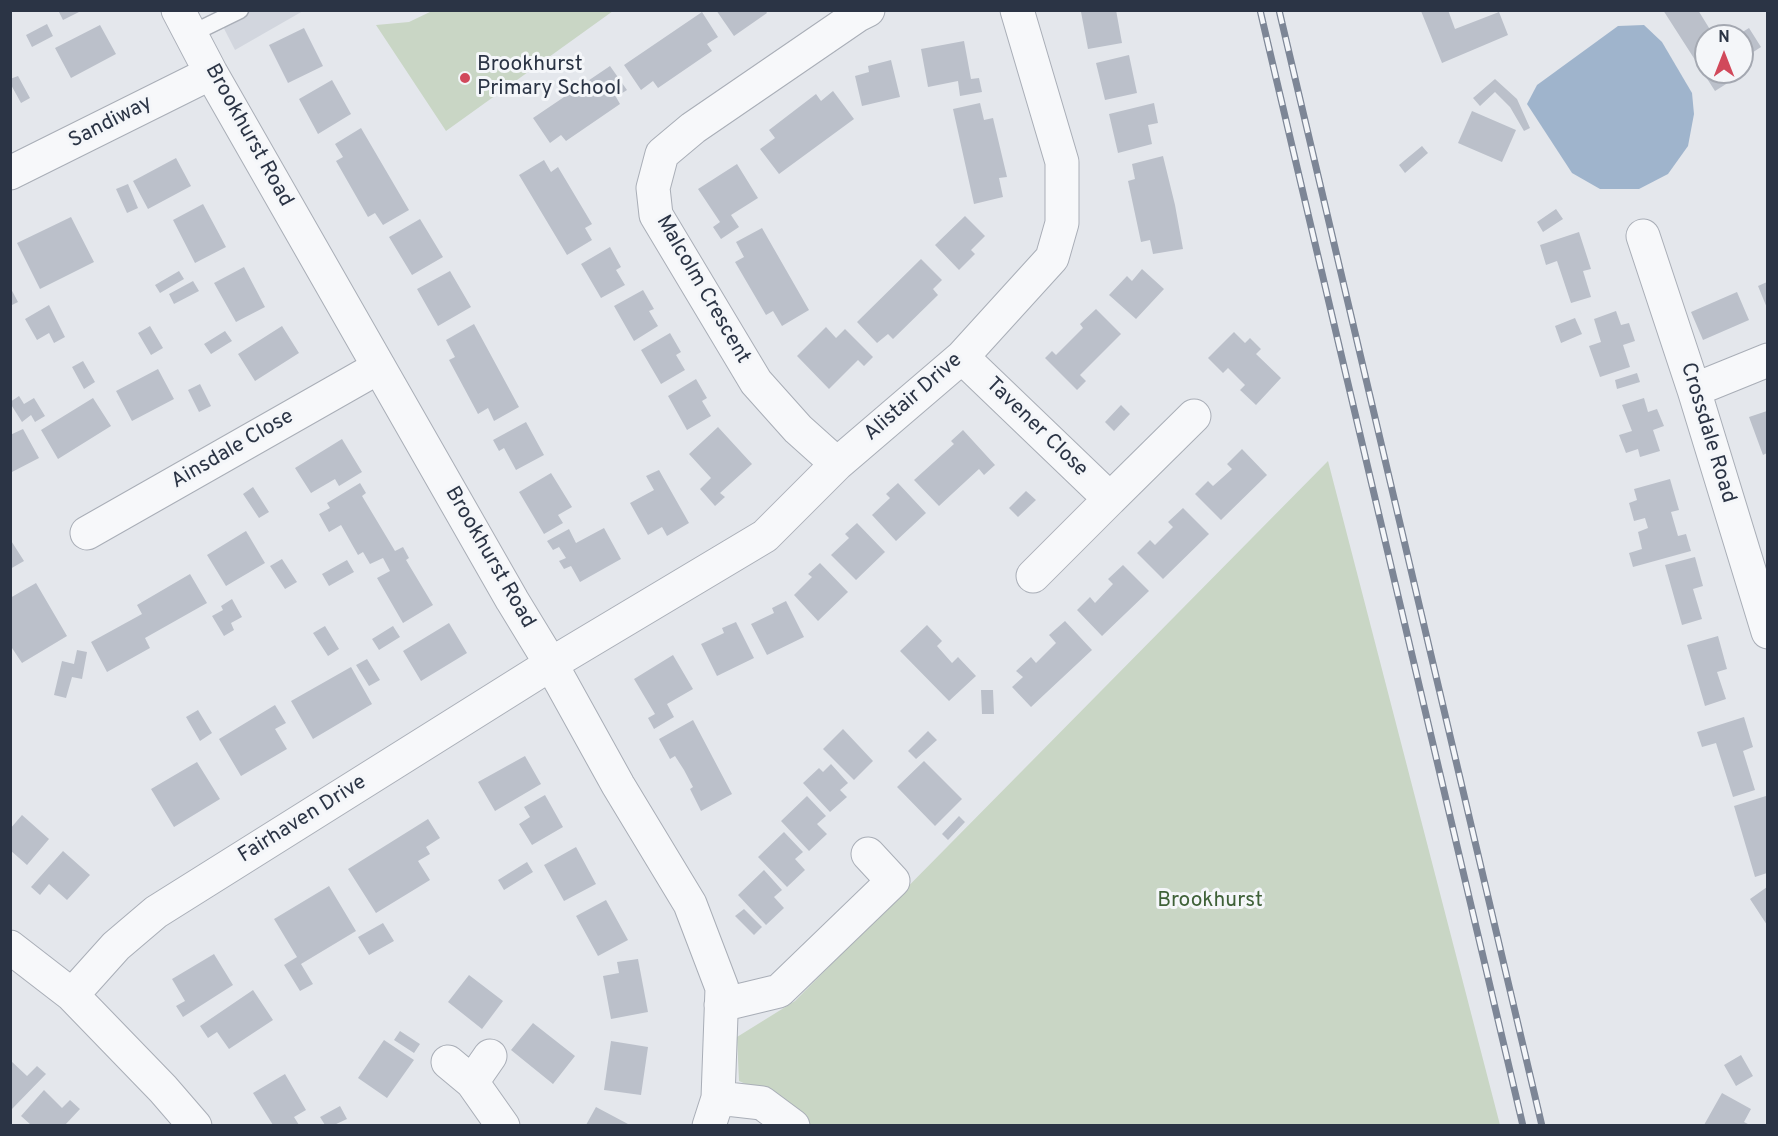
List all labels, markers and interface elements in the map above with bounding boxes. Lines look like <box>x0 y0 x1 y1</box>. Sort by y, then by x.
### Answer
north arrow <box>1694 24 1754 84</box>
text: N <box>1718 28 1730 48</box>
place label: Brookhurst Primary School <box>477 53 621 103</box>
street label: Brookhurst Road <box>198 60 298 212</box>
marker: Brookhurst Primary School <box>458 71 472 85</box>
street label: Sandiway <box>65 91 157 155</box>
street label: Malcolm Crescent <box>649 211 755 369</box>
street label: Alistair Drive <box>860 349 968 447</box>
street label: Crossdale Road <box>1674 360 1740 506</box>
street label: Tavener Close <box>980 373 1092 483</box>
street label: Ainsdale Close <box>167 405 299 495</box>
street label: Brookhurst Road <box>438 483 540 633</box>
street label: Fairhaven Drive <box>234 771 372 869</box>
park label: Brookhurst <box>1157 889 1263 915</box>

